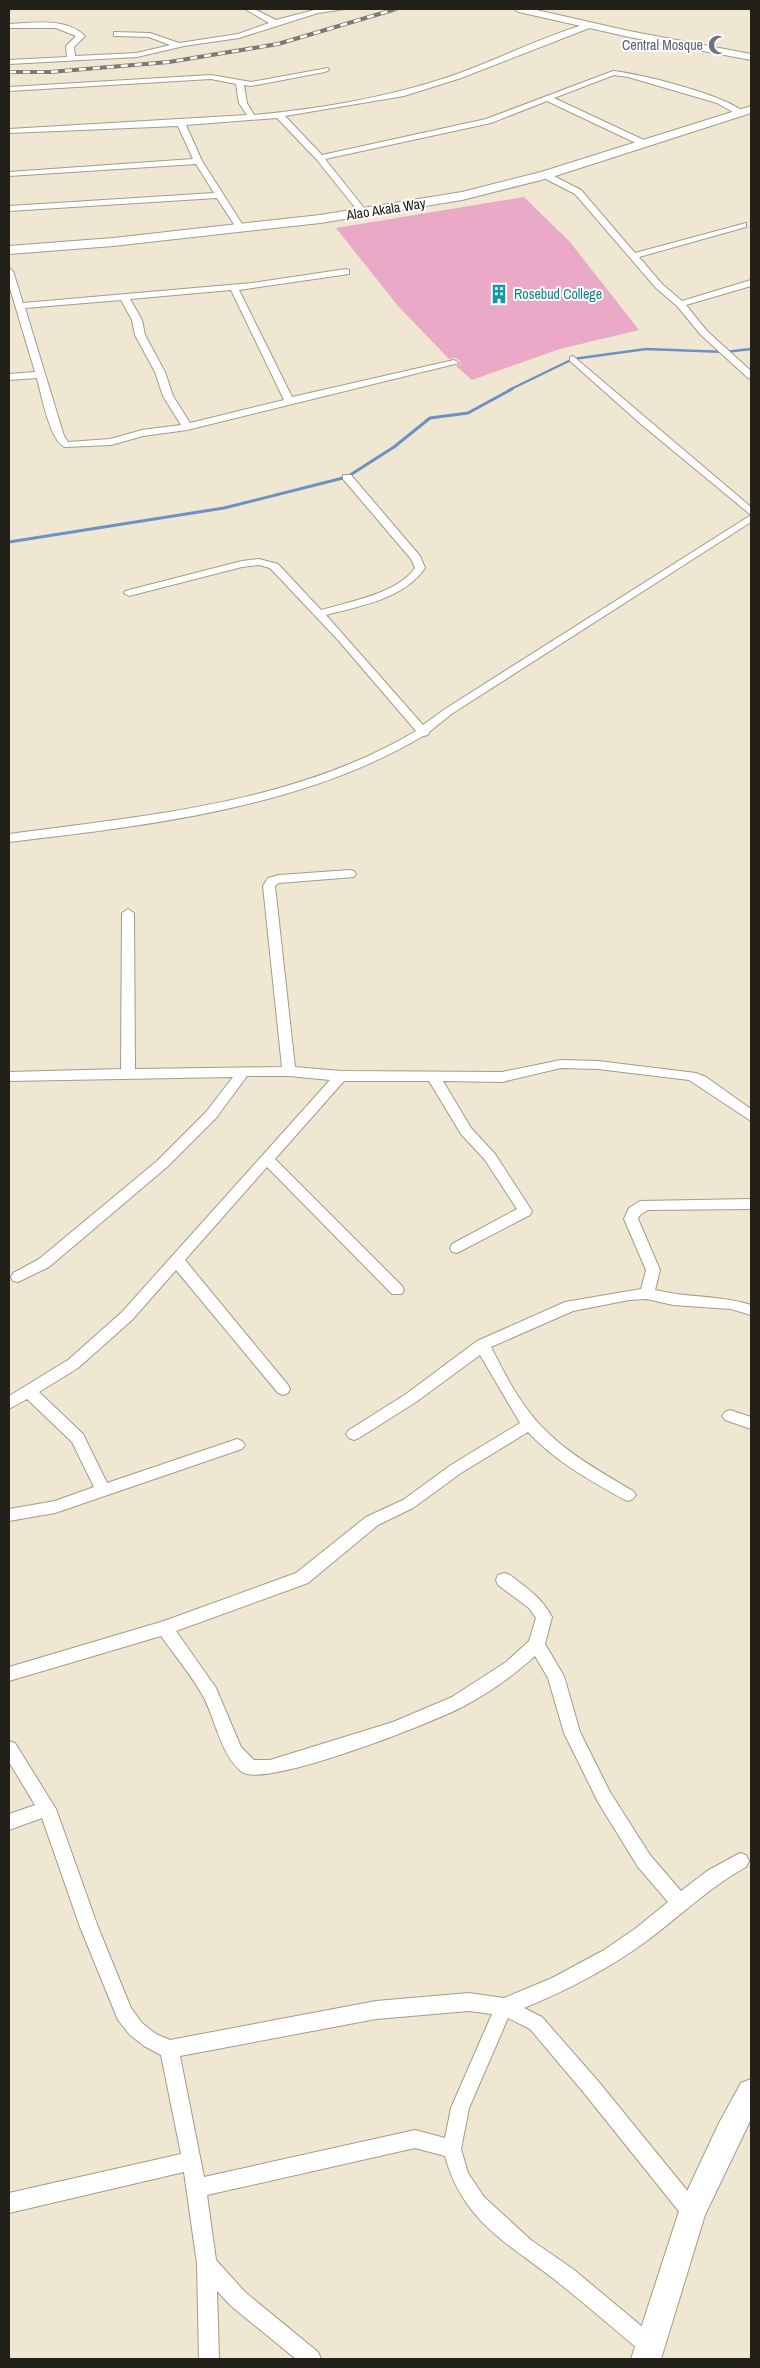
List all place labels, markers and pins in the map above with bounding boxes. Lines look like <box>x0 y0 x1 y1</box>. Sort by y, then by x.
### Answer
mosque icon: Central Mosque <box>707 34 729 56</box>
place label: Central Mosque <box>622 36 703 54</box>
building icon: Rosebud College <box>488 283 510 305</box>
place label: Rosebud College <box>514 285 602 303</box>

